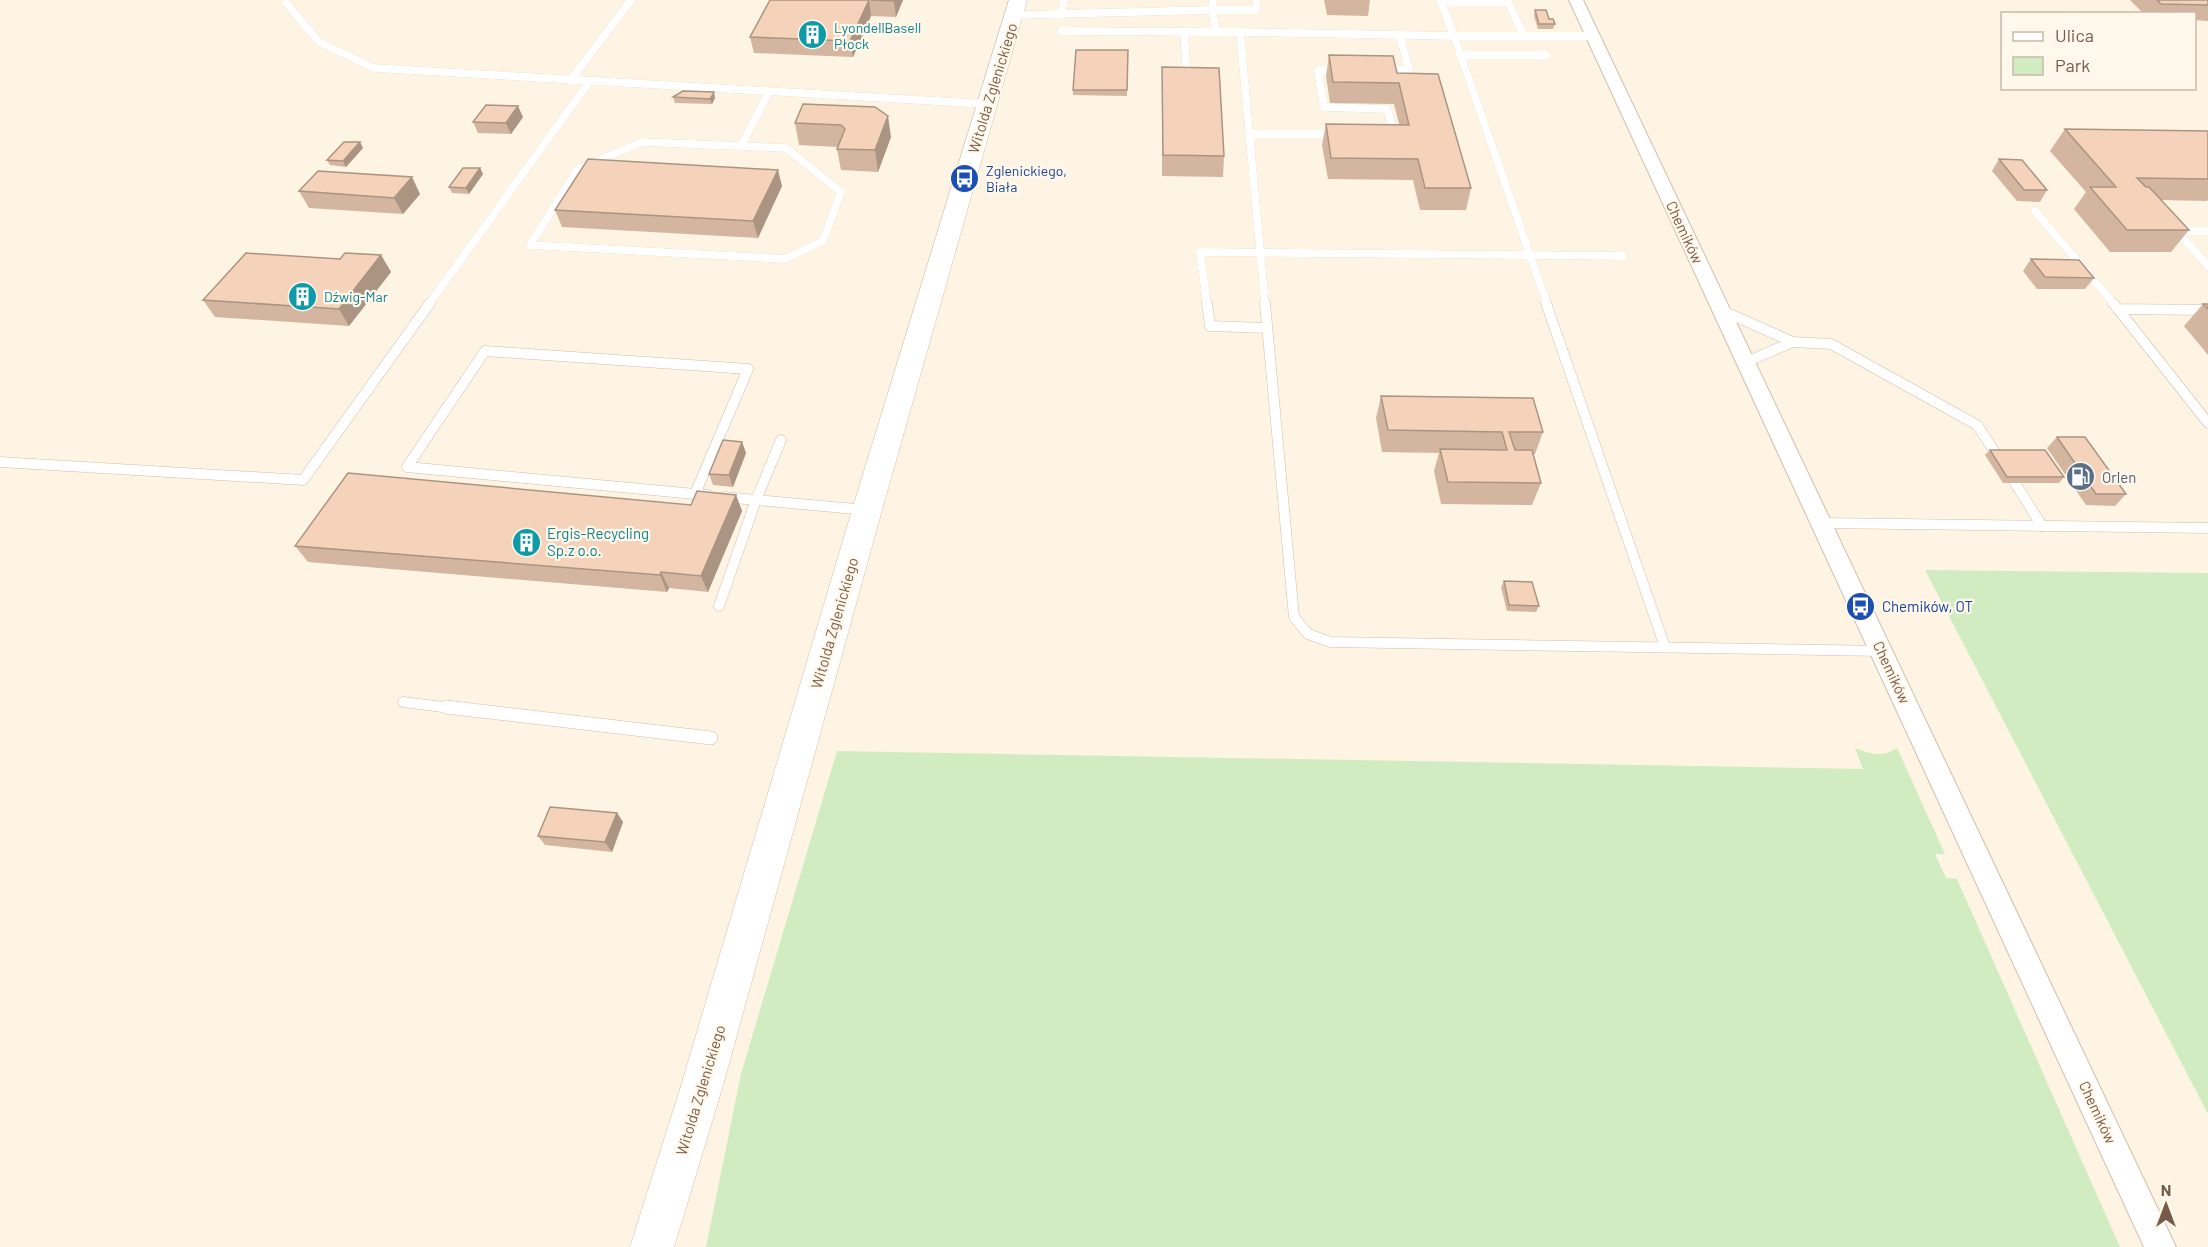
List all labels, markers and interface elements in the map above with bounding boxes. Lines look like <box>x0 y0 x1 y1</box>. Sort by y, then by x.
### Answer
legend <box>2001 12 2196 90</box>
building icon: LyondellBasell Płock <box>797 19 829 51</box>
place label: LyondellBasell Płock <box>834 19 921 52</box>
street label: Witolda Zglenickiego <box>964 20 1020 156</box>
text: Ulica <box>2055 24 2094 46</box>
text: Park <box>2055 54 2090 76</box>
bus stop icon: Zglenickiego, Biała <box>949 162 981 194</box>
place label: Zglenickiego, Biała <box>986 162 1067 195</box>
street label: Chemików <box>1663 198 1707 266</box>
building icon: Dźwig-Mar <box>287 280 319 312</box>
place label: Dźwig-Mar <box>324 288 388 305</box>
fuel station icon: Orlen <box>2065 461 2097 493</box>
place label: Orlen <box>2102 468 2136 486</box>
place label: Ergis-Recycling Sp.z o.o. <box>547 524 649 559</box>
building icon: Ergis-Recycling Sp.z o.o. <box>510 526 542 558</box>
street label: Witolda Zglenickiego <box>807 555 861 691</box>
bus stop icon: Chemików, OT <box>1845 590 1877 622</box>
place label: Chemików, OT <box>1882 597 1973 615</box>
street label: Chemików <box>1870 638 1914 706</box>
street label: Witolda Zglenickiego <box>672 1022 728 1158</box>
street label: Chemików <box>2076 1078 2120 1146</box>
north arrow <box>2136 1175 2196 1235</box>
text: N <box>2161 1180 2171 1199</box>

